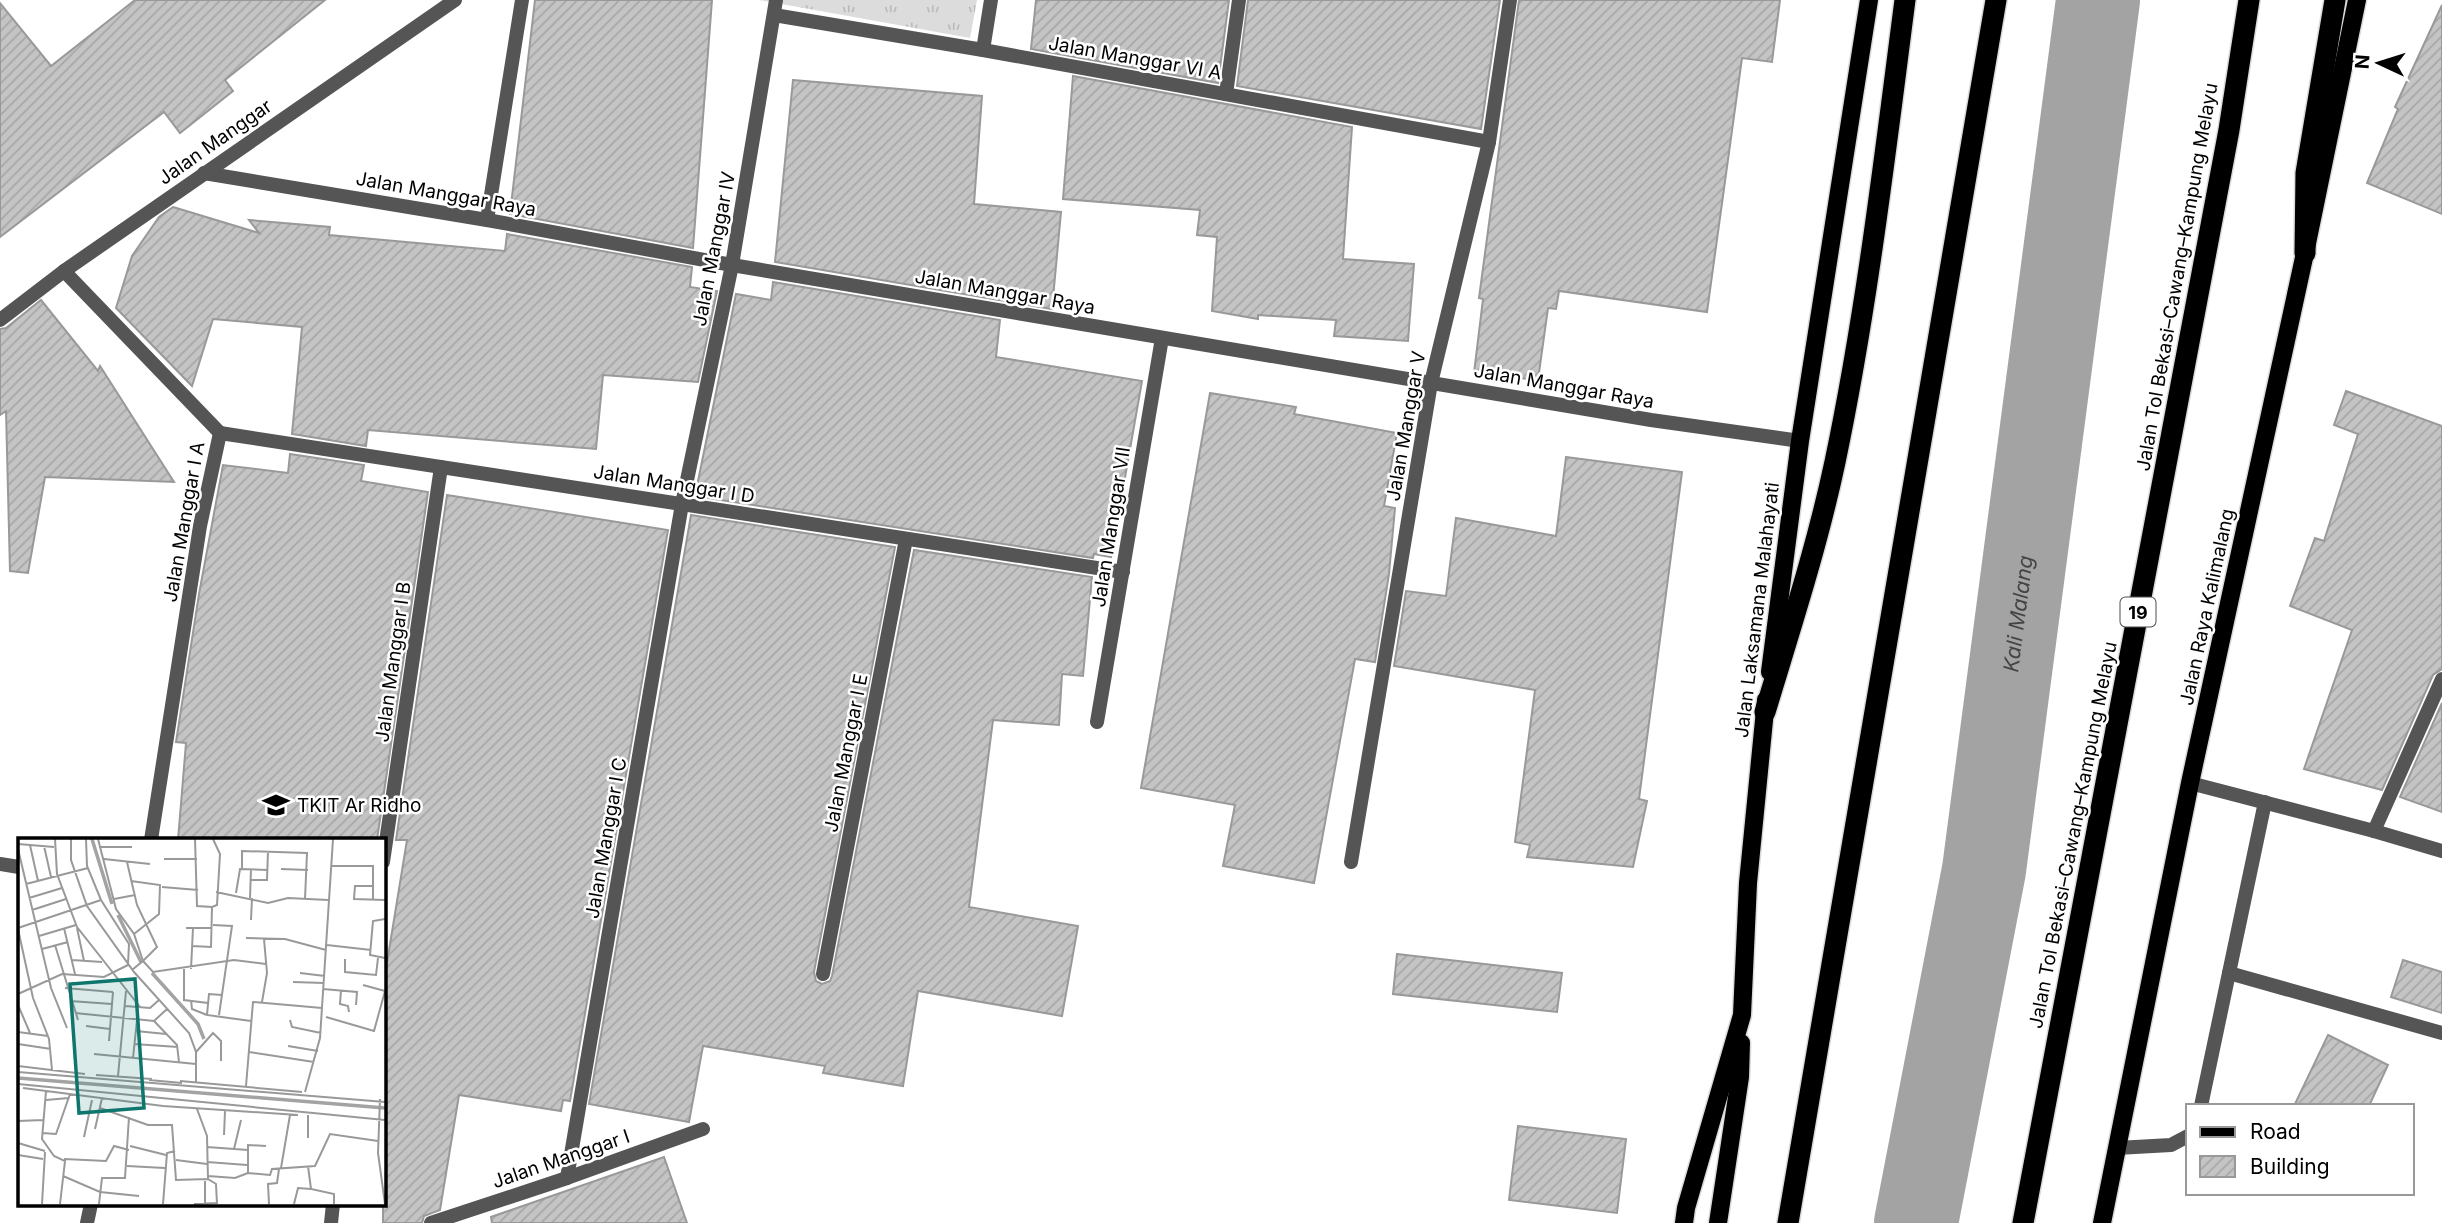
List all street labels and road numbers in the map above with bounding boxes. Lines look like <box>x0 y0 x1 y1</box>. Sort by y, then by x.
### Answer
street label: Jalan Manggar VI A <box>1047 31 1223 85</box>
street label: Jalan Tol Bekasi–Cawang–Kampung Melayu <box>2131 81 2223 473</box>
street label: Jalan Manggar <box>154 94 276 190</box>
street label: Jalan Manggar Raya <box>354 167 538 221</box>
street label: Jalan Manggar IV <box>688 170 740 328</box>
street label: Jalan Manggar Raya <box>913 265 1097 319</box>
street label: Jalan Manggar V <box>1381 349 1431 503</box>
street label: Jalan Manggar Raya <box>1472 359 1656 413</box>
street label: Jalan Manggar I A <box>159 440 209 604</box>
street label: Jalan Manggar VII <box>1087 445 1135 609</box>
street label: Jalan Manggar I D <box>592 460 756 508</box>
street label: Jalan Laksamana Malahayati <box>1730 481 1784 739</box>
street label: Jalan Raya Kalimalang <box>2175 507 2239 707</box>
street label: Jalan Manggar I B <box>370 580 416 744</box>
road number: 19 <box>2120 598 2156 626</box>
street label: Jalan Tol Bekasi–Cawang–Kampung Melayu <box>2024 640 2122 1030</box>
street label: Jalan Manggar I E <box>819 672 873 834</box>
street label: Jalan Manggar I C <box>581 756 631 920</box>
street label: Jalan Manggar I <box>489 1125 633 1193</box>

